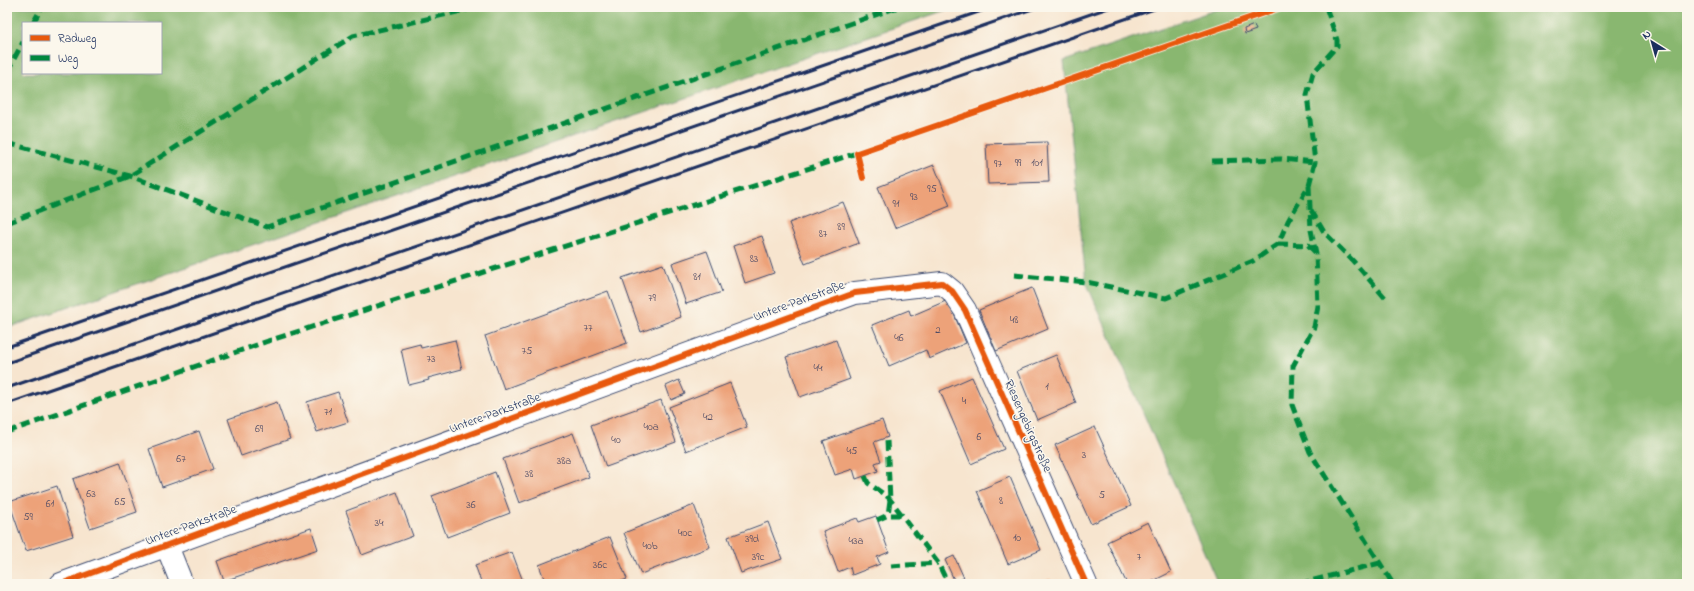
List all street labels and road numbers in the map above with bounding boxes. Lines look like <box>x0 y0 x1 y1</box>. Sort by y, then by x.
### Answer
street label: Untere Parkstraße <box>751 276 848 326</box>
street label: Riesengebirgstraße <box>998 377 1057 476</box>
street label: Untere Parkstraße <box>447 388 544 438</box>
street label: Untere Parkstraße <box>143 500 240 550</box>

